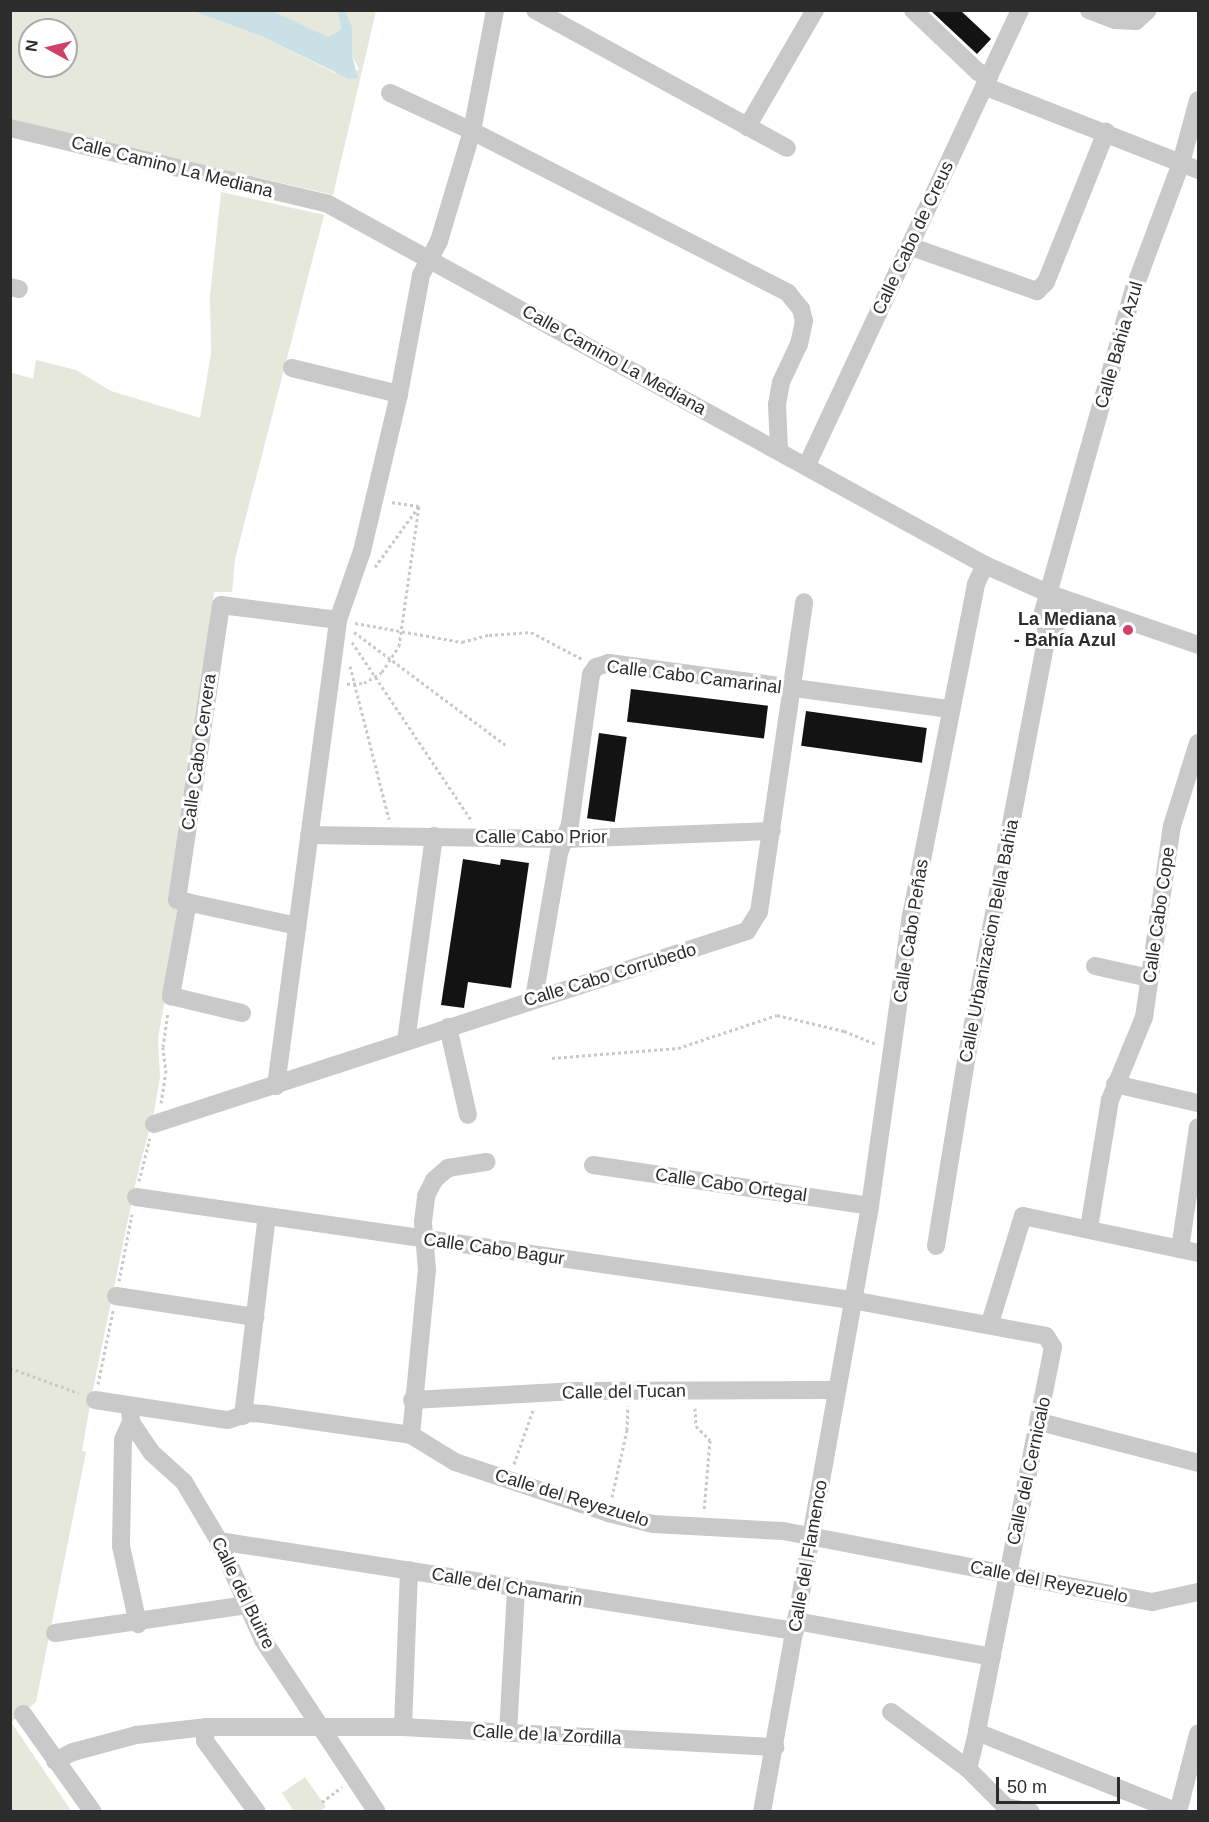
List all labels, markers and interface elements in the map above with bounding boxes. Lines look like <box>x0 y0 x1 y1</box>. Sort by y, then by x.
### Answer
north arrow <box>18 18 78 78</box>
text: N <box>22 39 41 53</box>
street label: Calle Camino La Mediana <box>69 131 275 203</box>
street label: Calle Cabo de Creus <box>868 158 958 318</box>
street label: Calle Bahia Azul <box>1090 279 1148 411</box>
street label: Calle Camino La Mediana <box>518 300 710 420</box>
place label: La Mediana - Bahía Azul <box>1013 609 1116 652</box>
marker: La Mediana - Bahía Azul <box>1121 623 1135 637</box>
street label: Calle Cabo Camarinal <box>605 656 783 698</box>
street label: Calle Cabo Cervera <box>177 672 221 832</box>
street label: Calle Urbanizacion Bella Bahia <box>955 818 1023 1064</box>
street label: Calle Cabo Prior <box>475 826 607 848</box>
street label: Calle Cabo Cope <box>1139 846 1179 984</box>
street label: Calle Cabo Peñas <box>889 858 933 1004</box>
street label: Calle Cabo Corrubedo <box>521 938 699 1012</box>
street label: Calle Cabo Ortegal <box>654 1164 808 1206</box>
street label: Calle Cabo Bagur <box>422 1228 566 1270</box>
street label: Calle del Tucan <box>562 1380 686 1404</box>
street label: Calle del Cernicalo <box>1003 1395 1055 1547</box>
street label: Calle del Reyezuelo <box>492 1464 652 1532</box>
street label: Calle del Flamenco <box>784 1478 832 1634</box>
street label: Calle del Buitre <box>207 1533 279 1653</box>
street label: Calle del Reyezuelo <box>968 1556 1130 1608</box>
street label: Calle del Chamarin <box>430 1563 584 1611</box>
street label: Calle de la Zordilla <box>472 1720 622 1750</box>
scale bar <box>999 1765 1124 1803</box>
text: 50 m <box>1007 1777 1047 1797</box>

